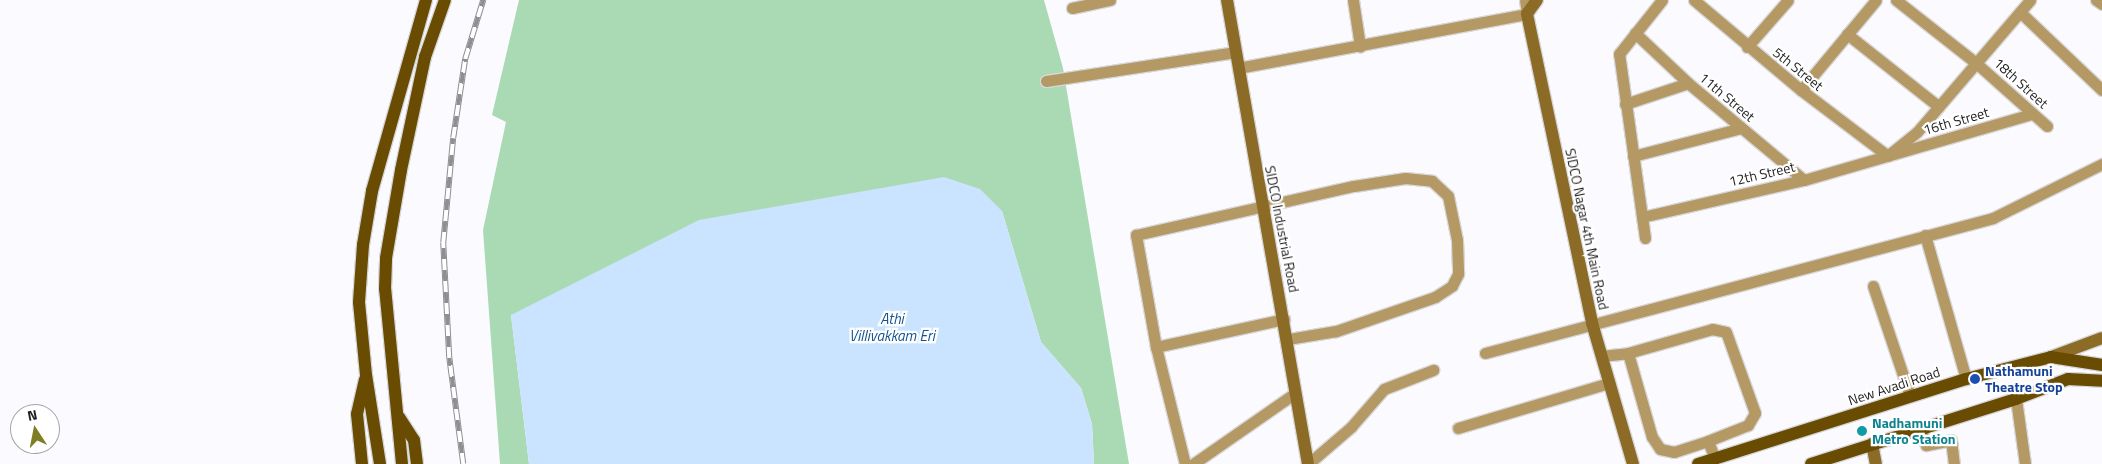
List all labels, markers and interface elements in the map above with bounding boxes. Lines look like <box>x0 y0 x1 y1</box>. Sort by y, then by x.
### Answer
street label: 5th Street <box>1770 44 1826 94</box>
street label: 18th Street <box>1990 54 2052 112</box>
street label: 11th Street <box>1696 69 1758 125</box>
street label: 16th Street <box>1921 104 1991 138</box>
street label: SIDCO Nagar 4th Main Road <box>1562 147 1612 311</box>
street label: 12th Street <box>1727 158 1797 190</box>
street label: SIDCO Industrial Road <box>1261 164 1303 294</box>
water label: Athi Villivakkam Eri <box>849 309 935 344</box>
street label: New Avadi Road <box>1846 363 1942 409</box>
place label: Nathamuni Theatre Stop <box>1985 363 2063 396</box>
marker: Nathamuni Theatre Stop <box>1969 373 1981 385</box>
north arrow <box>10 404 60 454</box>
text: N <box>25 404 39 426</box>
place label: Nadhamuni Metro Station <box>1872 415 1956 448</box>
marker: Nadhamuni Metro Station <box>1856 425 1868 437</box>

